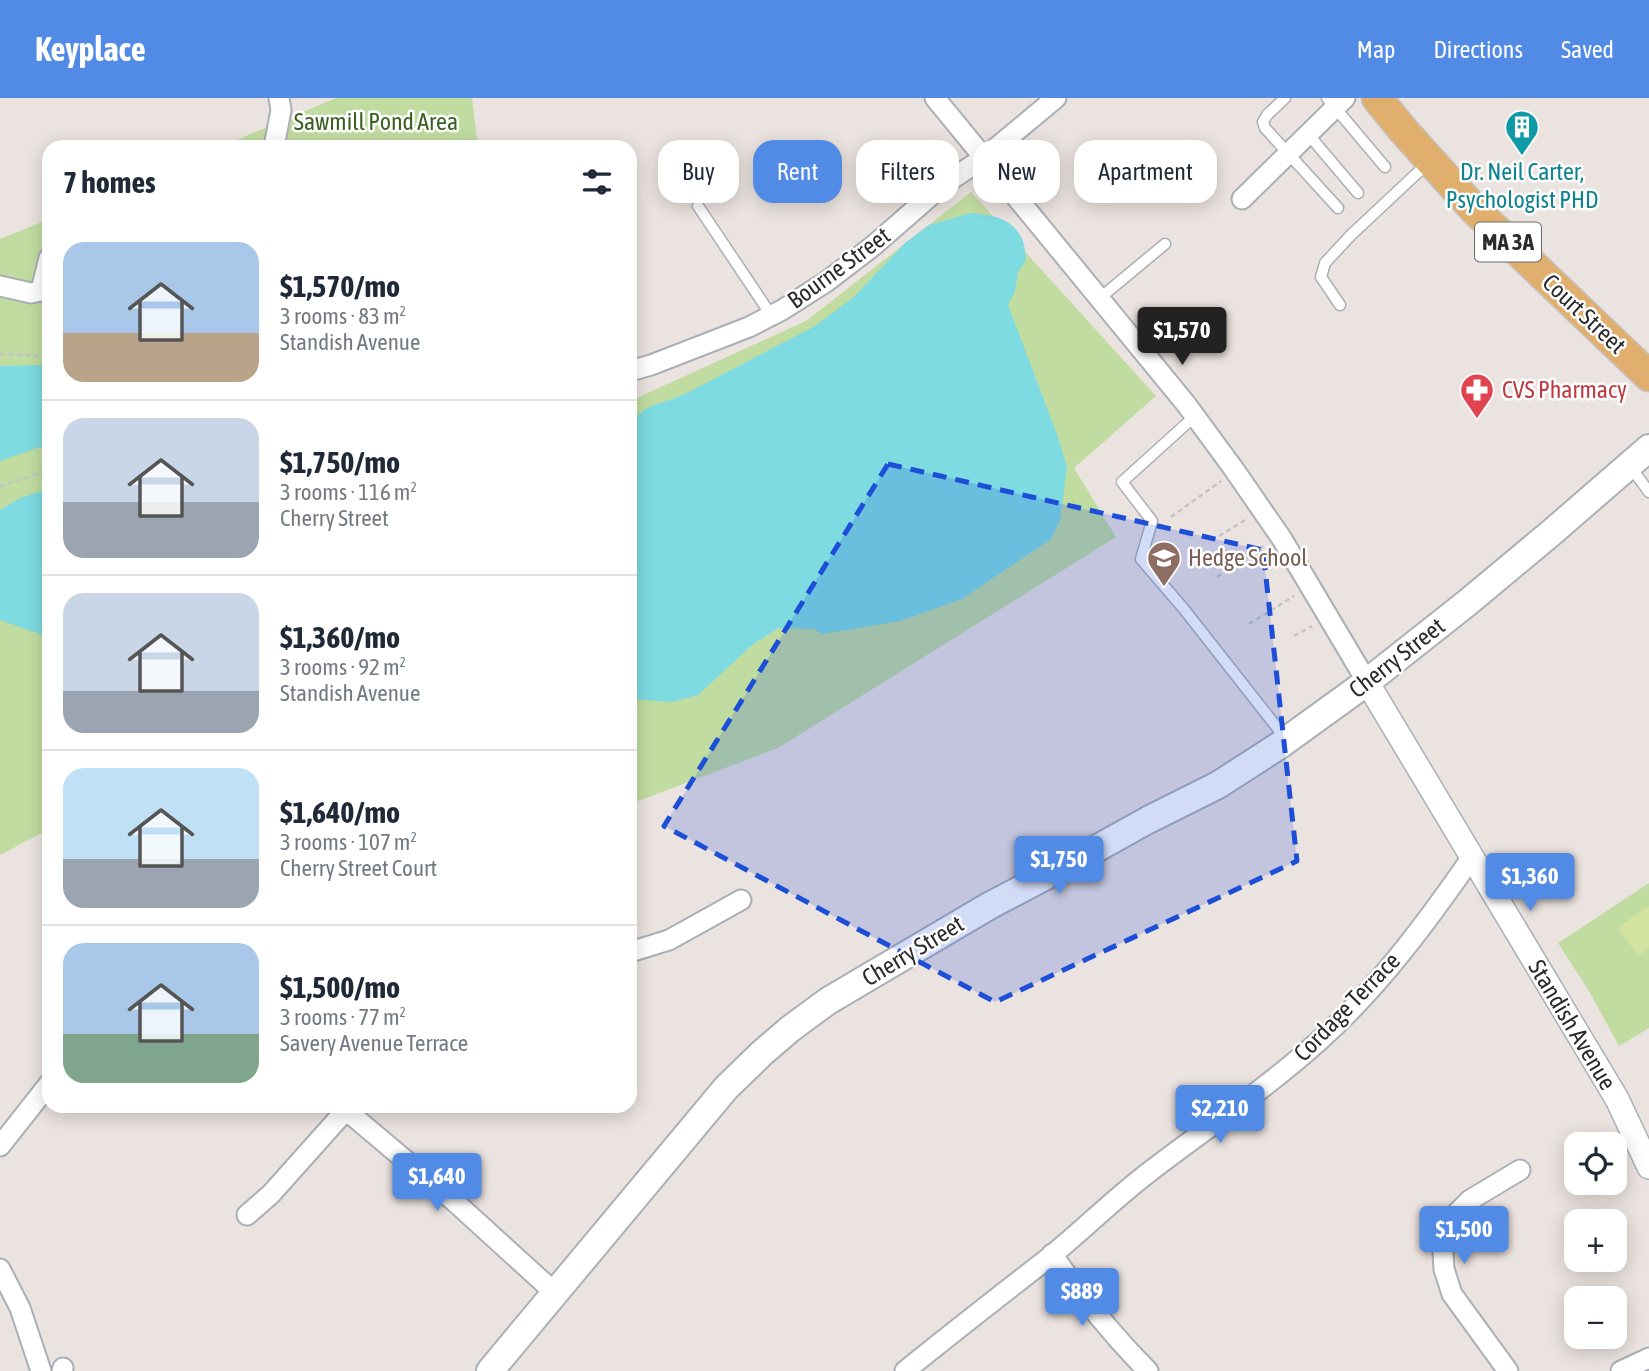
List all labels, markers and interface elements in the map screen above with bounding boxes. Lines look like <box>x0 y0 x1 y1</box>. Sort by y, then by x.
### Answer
text: Keyplace <box>35 30 146 68</box>
text: Map <box>1357 36 1395 63</box>
text: Directions <box>1433 36 1523 63</box>
text: Saved <box>1561 36 1614 63</box>
park label: Sawmill Pond Area <box>294 108 458 135</box>
building icon: Dr. Neil Carter, Psychologist PHD <box>1503 108 1541 157</box>
chip: Buy <box>658 140 739 203</box>
chip: Rent <box>753 140 842 203</box>
chip: Filters <box>856 140 959 203</box>
chip: New <box>973 140 1060 203</box>
chip: Apartment <box>1074 140 1217 203</box>
place label: Dr. Neil Carter, Psychologist PHD <box>1446 158 1598 213</box>
icon: filters <box>578 163 616 201</box>
text: 7 homes <box>63 165 156 199</box>
street label: Bourne Street <box>782 221 895 314</box>
road number: MA 3A <box>1475 223 1541 262</box>
text: $1,570/mo <box>280 269 400 303</box>
street label: Court Street <box>1537 269 1631 359</box>
icon: home <box>119 270 203 354</box>
text: 3 rooms · 83 m² <box>280 303 406 329</box>
pin: $1,570 <box>1125 308 1239 367</box>
text: $1,570 <box>1154 317 1211 343</box>
text: Standish Avenue <box>280 329 420 355</box>
pharmacy icon: CVS Pharmacy <box>1458 371 1496 420</box>
place label: CVS Pharmacy <box>1502 376 1627 403</box>
text: $1,750/mo <box>280 445 400 479</box>
icon: home <box>119 446 203 530</box>
text: 3 rooms · 116 m² <box>280 479 417 505</box>
text: Cherry Street <box>280 505 389 531</box>
school or university icon: Hedge School <box>1145 539 1183 588</box>
place label: Hedge School <box>1188 544 1308 571</box>
street label: Cherry Street <box>1344 612 1450 703</box>
text: $1,360/mo <box>280 620 400 654</box>
icon: home <box>119 621 203 705</box>
text: 3 rooms · 92 m² <box>280 654 406 680</box>
text: Standish Avenue <box>280 680 420 706</box>
text: $1,640/mo <box>280 795 400 829</box>
icon: home <box>119 796 203 880</box>
text: 3 rooms · 107 m² <box>280 829 417 855</box>
pin: $1,750 <box>1002 836 1116 896</box>
text: $1,750 <box>1031 846 1088 872</box>
pin: $1,360 <box>1473 854 1587 913</box>
text: Cherry Street Court <box>280 855 437 881</box>
text: $1,360 <box>1502 863 1559 889</box>
street label: Cherry Street <box>857 910 968 991</box>
street label: Cordage Terrace <box>1288 947 1405 1067</box>
street label: Standish Avenue <box>1523 955 1622 1094</box>
text: $1,500/mo <box>280 970 400 1004</box>
icon: home <box>119 971 203 1055</box>
text: 3 rooms · 77 m² <box>280 1004 406 1030</box>
text: Savery Avenue Terrace <box>280 1030 468 1056</box>
pin: $2,210 <box>1163 1086 1277 1145</box>
text: $2,210 <box>1192 1095 1249 1121</box>
map controls <box>1564 1132 1627 1349</box>
button: locate <box>1564 1132 1627 1195</box>
pin: $1,640 <box>380 1154 494 1213</box>
text: $1,640 <box>409 1163 466 1189</box>
pin: $1,500 <box>1407 1206 1521 1266</box>
button: + <box>1564 1209 1627 1272</box>
text: $1,500 <box>1436 1216 1493 1242</box>
pin: $889 <box>1041 1268 1123 1328</box>
text: $889 <box>1061 1278 1103 1304</box>
button: − <box>1564 1286 1627 1349</box>

